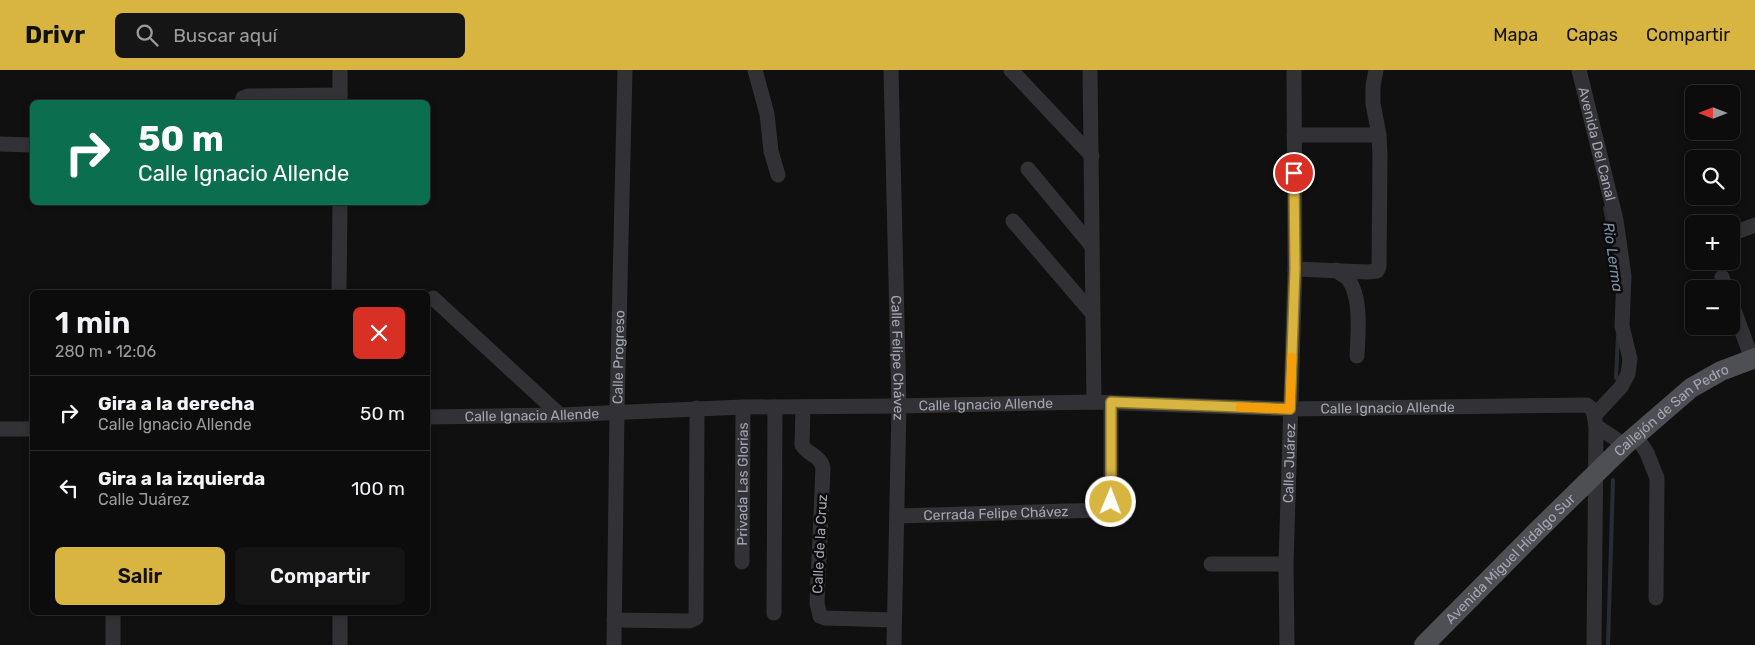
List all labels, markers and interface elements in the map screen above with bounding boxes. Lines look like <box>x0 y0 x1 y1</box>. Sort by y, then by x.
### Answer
search box <box>115 13 465 58</box>
text: Drivr <box>25 21 85 49</box>
icon: search <box>133 21 161 49</box>
text: Buscar aquí <box>173 24 277 47</box>
text: Mapa <box>1493 24 1538 46</box>
text: Capas <box>1566 24 1618 46</box>
text: Compartir <box>1646 24 1730 46</box>
street label: Avenida Del Canal <box>1575 85 1619 202</box>
north arrow <box>1685 85 1740 140</box>
map controls <box>1685 85 1740 335</box>
text: 50 m <box>138 118 224 160</box>
icon: right <box>55 120 120 185</box>
button: search <box>1685 150 1740 205</box>
pin <box>1273 152 1315 194</box>
icon: arrive <box>1280 159 1308 187</box>
text: Calle Ignacio Allende <box>138 160 349 187</box>
button: + <box>1685 215 1740 270</box>
water label: Rio Lerma <box>1599 221 1627 293</box>
button: − <box>1685 280 1740 335</box>
street label: Calle Felipe Chávez <box>888 295 908 421</box>
text: 1 min <box>55 305 130 341</box>
button: close <box>353 307 405 359</box>
street label: Calle Progreso <box>609 310 628 404</box>
text: 280 m · 12:06 <box>55 342 156 361</box>
street label: Callejón de San Pedro <box>1610 360 1731 460</box>
text: Gira a la derecha <box>98 392 255 415</box>
street label: Calle Ignacio Allende <box>918 394 1053 414</box>
street label: Calle Ignacio Allende <box>1320 398 1455 417</box>
icon: right <box>55 399 83 427</box>
text: 50 m <box>360 402 405 425</box>
street label: Calle Ignacio Allende <box>465 405 600 425</box>
text: Calle Ignacio Allende <box>98 415 252 434</box>
street label: Privada Las Glorias <box>734 422 751 546</box>
street label: Calle Juárez <box>1279 423 1299 503</box>
text: Gira a la izquierda <box>98 467 265 490</box>
icon: left <box>55 474 83 502</box>
position arrow <box>1084 475 1136 527</box>
text: 100 m <box>351 477 405 500</box>
text: Calle Juárez <box>98 490 190 509</box>
street label: Avenida Miguel Hidalgo Sur <box>1442 490 1579 627</box>
street label: Calle de la Cruz <box>809 494 831 594</box>
street label: Cerrada Felipe Chávez <box>923 503 1069 524</box>
button: Salir <box>55 547 225 605</box>
button: Compartir <box>235 547 405 605</box>

